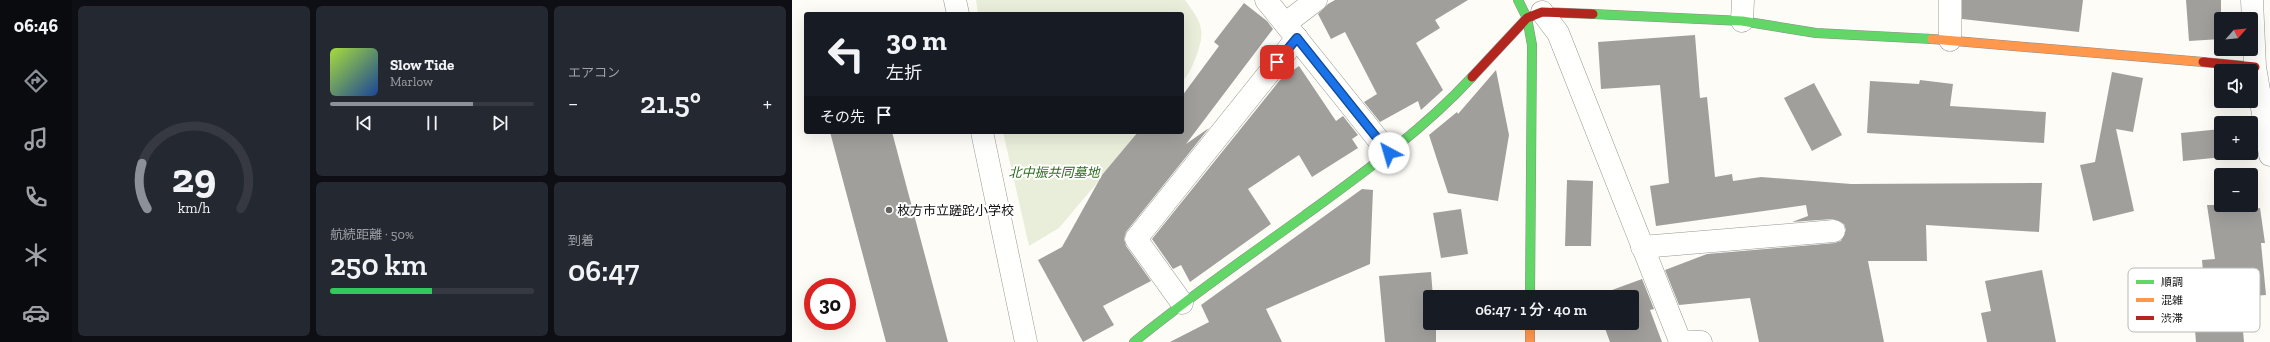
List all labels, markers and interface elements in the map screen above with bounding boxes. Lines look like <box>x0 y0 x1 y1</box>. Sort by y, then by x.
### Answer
north arrow <box>2214 12 2258 56</box>
map controls <box>2214 12 2258 212</box>
text: 06:46 <box>14 15 58 37</box>
text: 30 m <box>886 24 947 57</box>
icon: left <box>820 28 872 80</box>
pin <box>1260 45 1294 79</box>
icon: arrive <box>1266 51 1288 73</box>
text: Slow Tide <box>390 56 454 74</box>
text: 左折 <box>886 62 922 84</box>
button: sound <box>2214 64 2258 108</box>
text: エアコン <box>568 65 620 80</box>
icon: directions <box>22 67 50 95</box>
text: Marlow <box>390 74 433 89</box>
text: 21.5° <box>640 85 701 121</box>
text: − <box>568 90 578 117</box>
text: + <box>763 90 772 117</box>
icon: arrive <box>873 104 895 126</box>
text: その先 <box>820 108 865 126</box>
icon: previous <box>353 112 375 134</box>
icon: pause <box>421 112 443 134</box>
icon: next <box>489 112 511 134</box>
button: + <box>2214 116 2258 160</box>
icon: music <box>22 125 50 153</box>
position arrow <box>1368 132 1410 174</box>
text: 29 <box>172 153 216 203</box>
park label: 北中振共同墓地 <box>1008 165 1101 180</box>
button: − <box>2214 168 2258 212</box>
icon: phone <box>22 183 50 211</box>
text: km/h <box>178 200 210 217</box>
place label: 枚方市立蹉跎小学校 <box>897 203 1014 218</box>
marker: 枚方市立蹉跎小学校 <box>884 205 894 215</box>
text: 航続距離 · 50% <box>330 227 414 242</box>
text: 到着 <box>568 233 594 248</box>
icon: climate <box>22 241 50 269</box>
text: 250 km <box>330 247 427 283</box>
text: 06:47 <box>568 253 639 289</box>
legend <box>2128 268 2260 332</box>
text: 順調 <box>2161 276 2183 289</box>
speed limit sign: 30 <box>804 278 856 330</box>
text: 混雑 <box>2161 294 2183 307</box>
icon: car <box>22 299 50 327</box>
text: 06:47 · 1 分 · 40 m <box>1475 301 1587 319</box>
text: 渋滞 <box>2161 312 2183 325</box>

